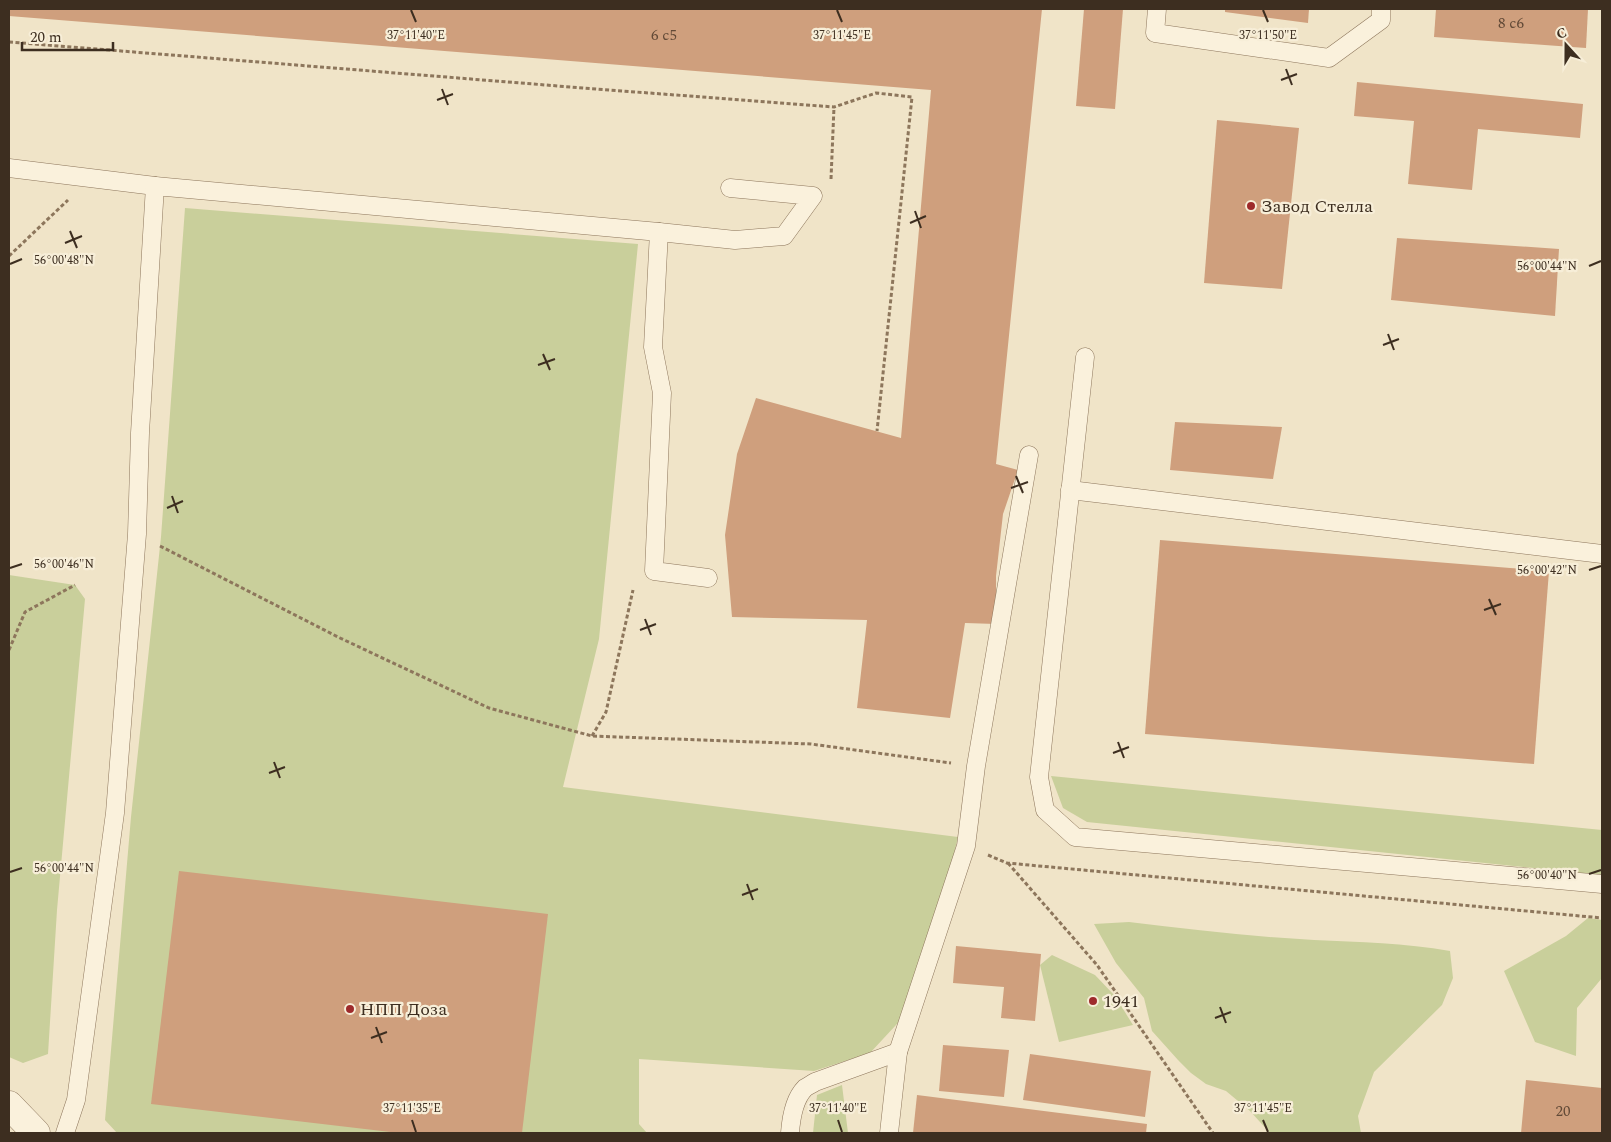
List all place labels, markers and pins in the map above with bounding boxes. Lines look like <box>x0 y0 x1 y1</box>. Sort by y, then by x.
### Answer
place label: Завод Стелла <box>1261 193 1373 220</box>
marker: Завод Стелла <box>1245 200 1257 212</box>
place label: 1941 <box>1103 988 1139 1015</box>
marker: 1941 <box>1087 995 1099 1007</box>
place label: НПП Доза <box>360 996 447 1023</box>
marker: НПП Доза <box>344 1003 356 1015</box>

